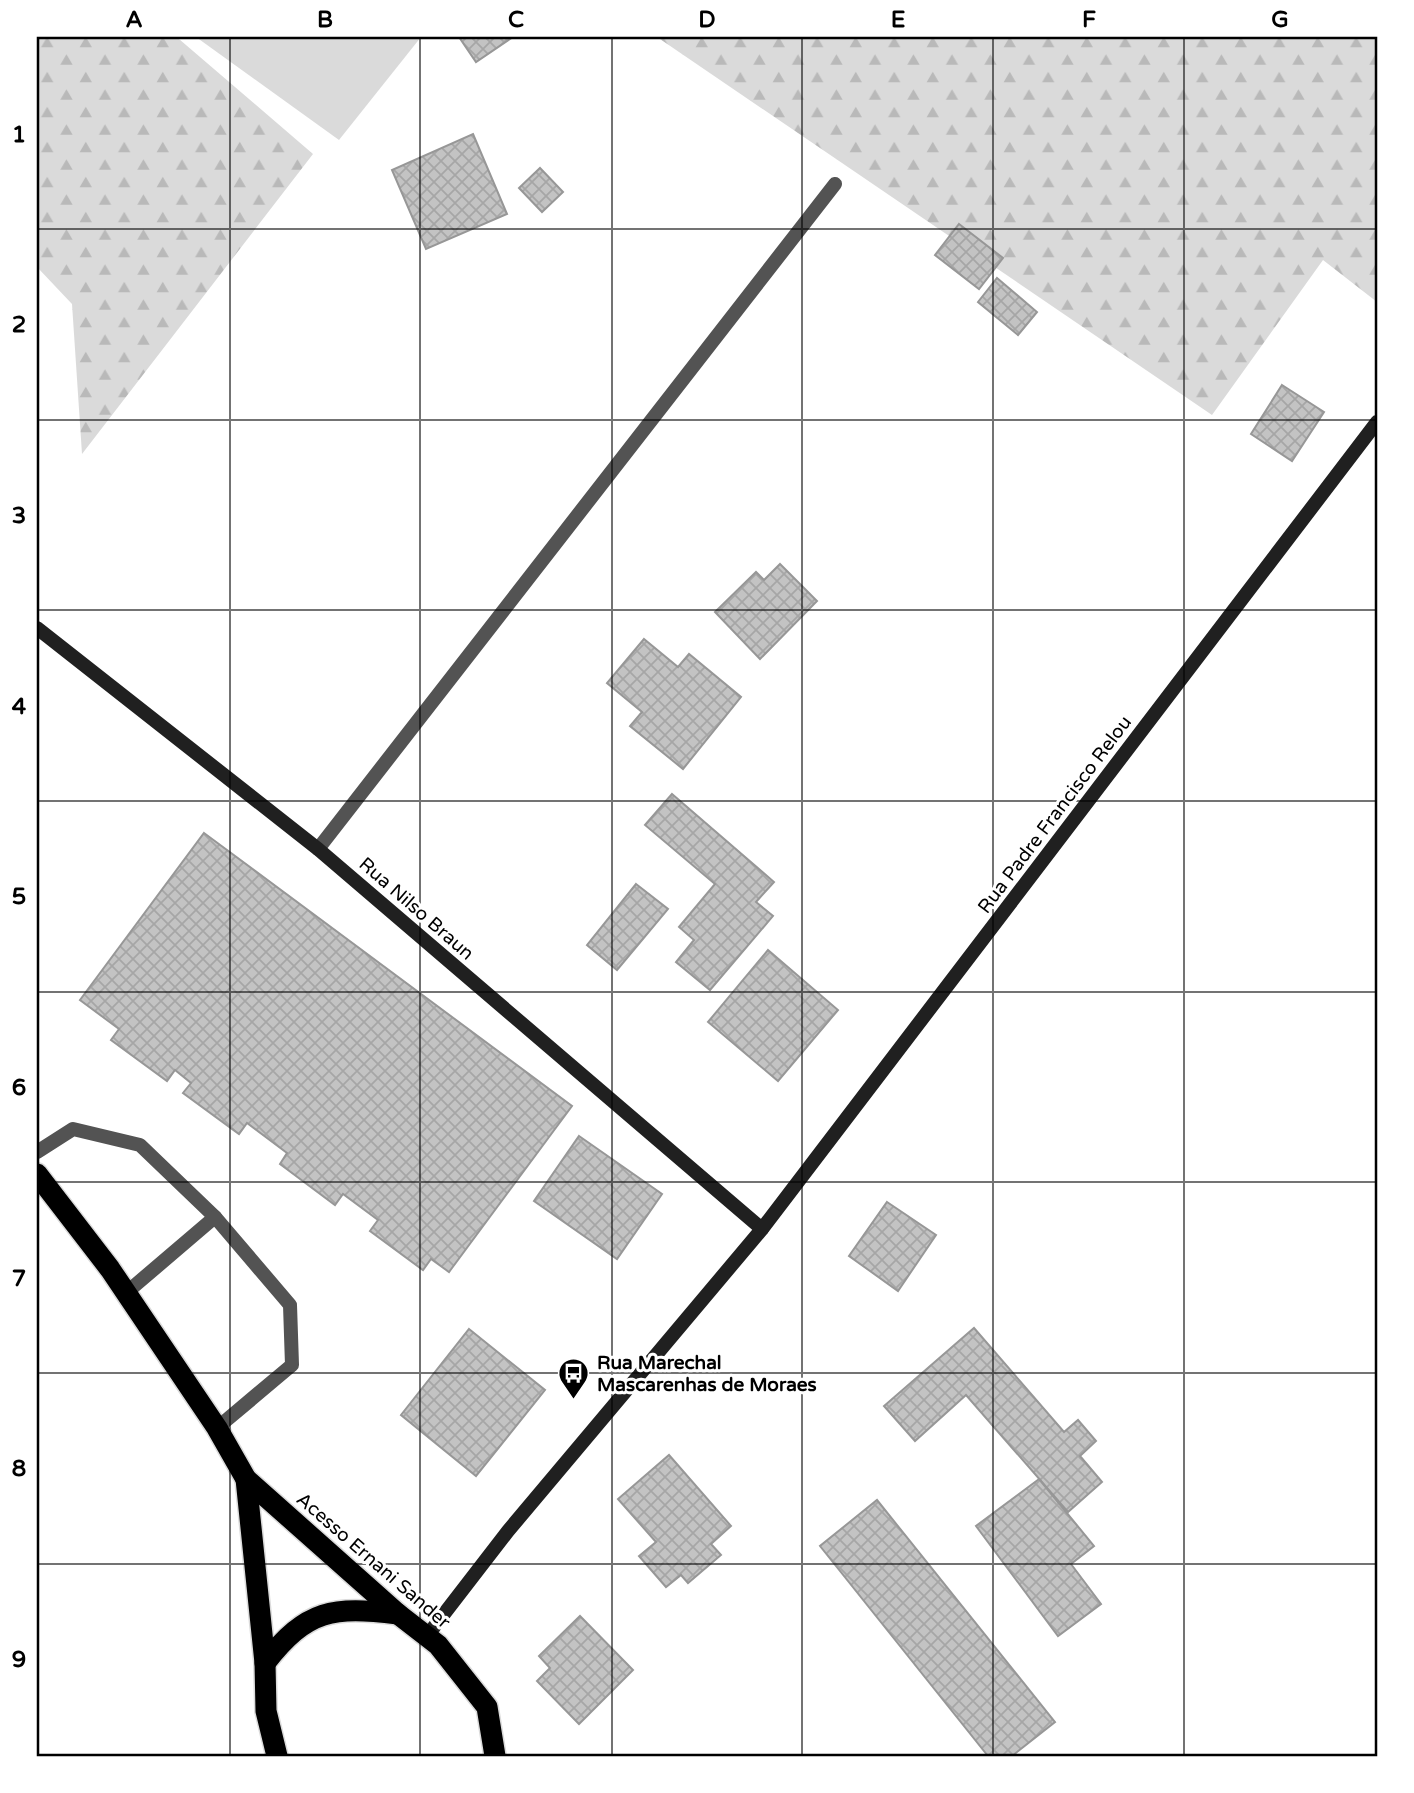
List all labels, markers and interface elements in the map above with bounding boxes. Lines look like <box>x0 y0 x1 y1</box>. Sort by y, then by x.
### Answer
text: A <box>125 6 143 34</box>
text: B <box>317 6 333 34</box>
text: C <box>508 6 524 34</box>
text: D <box>698 6 716 34</box>
text: E <box>891 6 905 34</box>
text: F <box>1082 6 1096 34</box>
text: G <box>1271 6 1289 34</box>
text: 1 <box>12 121 26 149</box>
text: 2 <box>12 311 26 339</box>
text: 3 <box>12 502 26 530</box>
text: 4 <box>12 693 27 721</box>
street label: Rua Padre Francisco Relou <box>973 712 1136 918</box>
street label: Rua Nilso Braun <box>354 853 478 965</box>
text: 5 <box>12 883 26 911</box>
text: 6 <box>12 1074 26 1102</box>
text: 7 <box>12 1265 26 1293</box>
place label: Rua Marechal Mascarenhas de Moraes <box>597 1352 817 1396</box>
bus stop icon: Rua Marechal Mascarenhas de Moraes <box>557 1356 591 1400</box>
text: 8 <box>12 1455 26 1483</box>
street label: Acesso Ernani Sander <box>292 1488 455 1634</box>
text: 9 <box>12 1646 26 1674</box>

